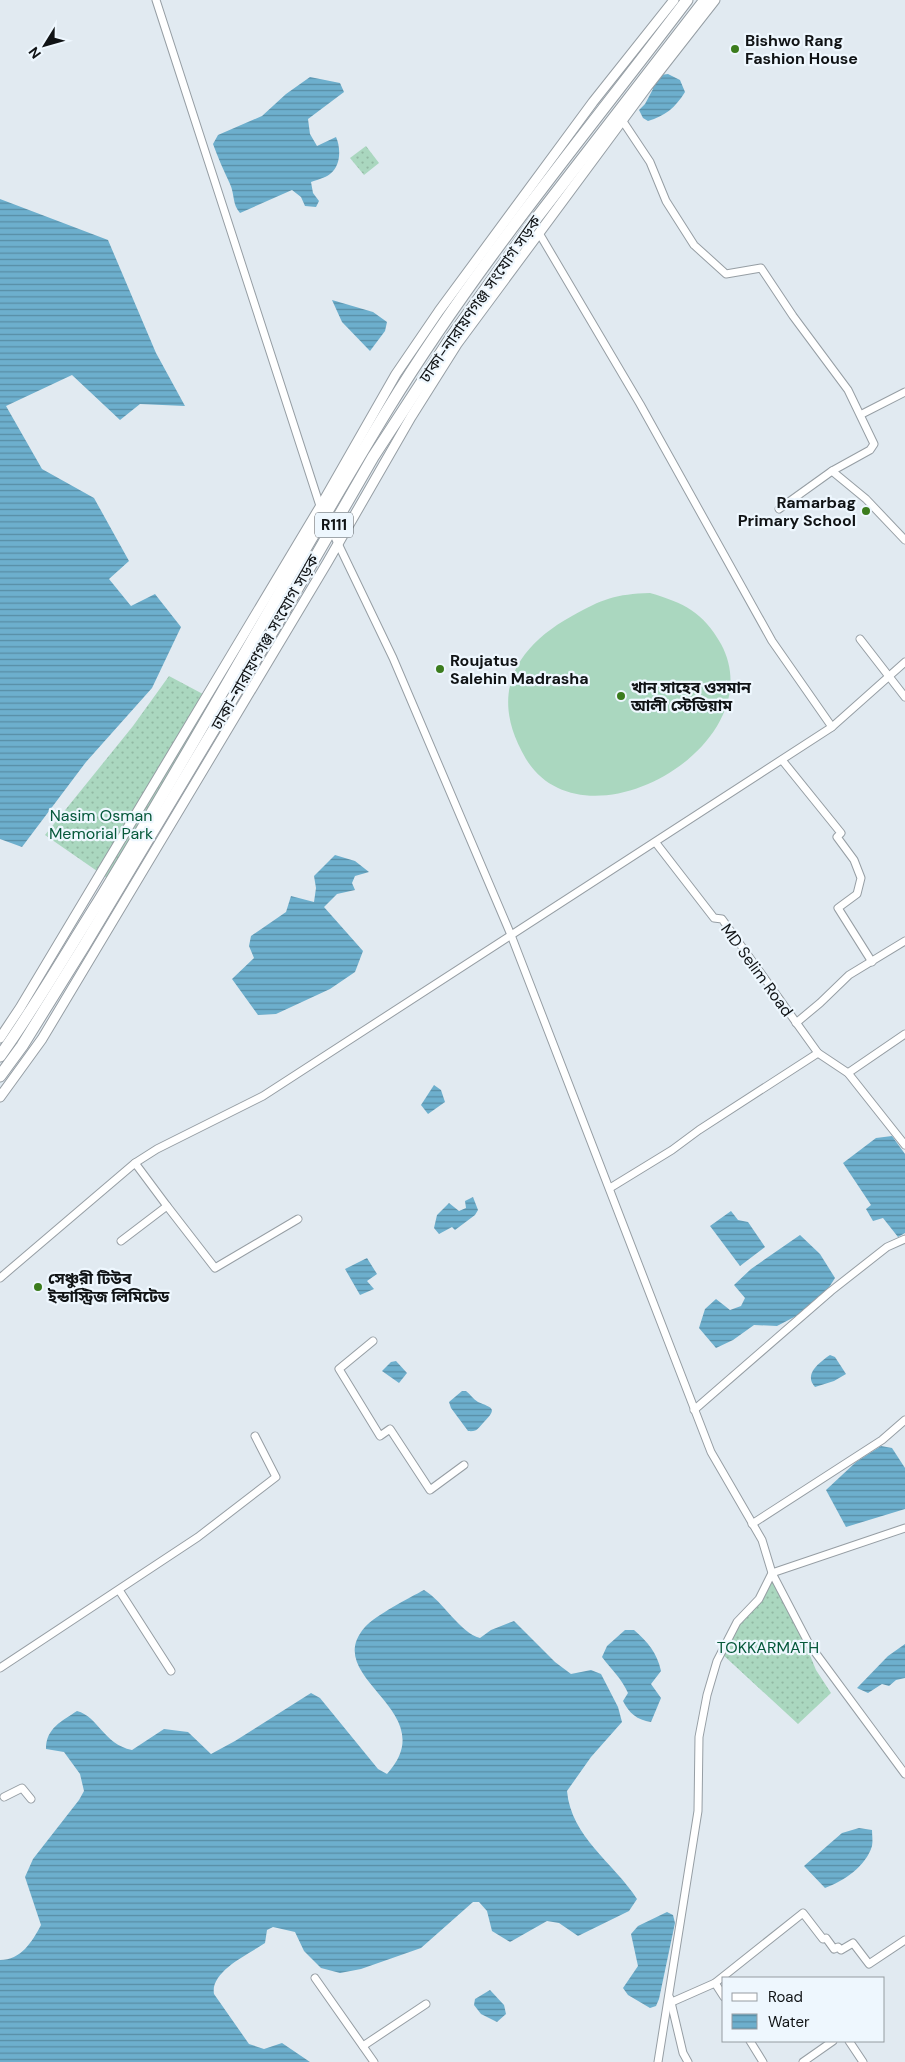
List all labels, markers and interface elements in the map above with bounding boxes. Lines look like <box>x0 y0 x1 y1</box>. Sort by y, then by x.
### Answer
north arrow <box>20 20 70 70</box>
place label: Bishwo Rang Fashion House <box>745 30 858 69</box>
text: N <box>24 43 45 62</box>
marker: Bishwo Rang Fashion House <box>729 43 741 55</box>
street label: ঢাকা-নারায়ণগঞ্জ সংযোগ সড়ক <box>414 211 546 387</box>
place label: Ramarbag Primary School <box>738 492 856 531</box>
marker: Ramarbag Primary School <box>860 505 872 517</box>
road number: R111 <box>315 512 353 538</box>
street label: ঢাকা-নারায়ণগঞ্জ সংযোগ সড়ক <box>206 550 324 734</box>
place label: Roujatus Salehin Madrasha <box>450 650 589 689</box>
marker: Roujatus Salehin Madrasha <box>434 663 446 675</box>
place label: খান সাহেব ওসমান আলী স্টেডিয়াম <box>630 677 752 716</box>
marker: খান সাহেব ওসমান আলী স্টেডিয়াম <box>615 690 627 702</box>
park label: Nasim Osman Memorial Park <box>49 805 153 844</box>
street label: MD Selim Road <box>716 919 798 1021</box>
place label: সেঞ্চুরী টিউব ইন্ডাস্ট্রিজ লিমিটেড <box>47 1268 170 1307</box>
marker: সেঞ্চুরী টিউব ইন্ডাস্ট্রিজ লিমিটেড <box>32 1281 44 1293</box>
park label: TOKKARMATH <box>717 1637 819 1658</box>
legend <box>722 1977 885 2042</box>
text: Road <box>768 1987 803 2007</box>
text: Water <box>768 2012 810 2032</box>

